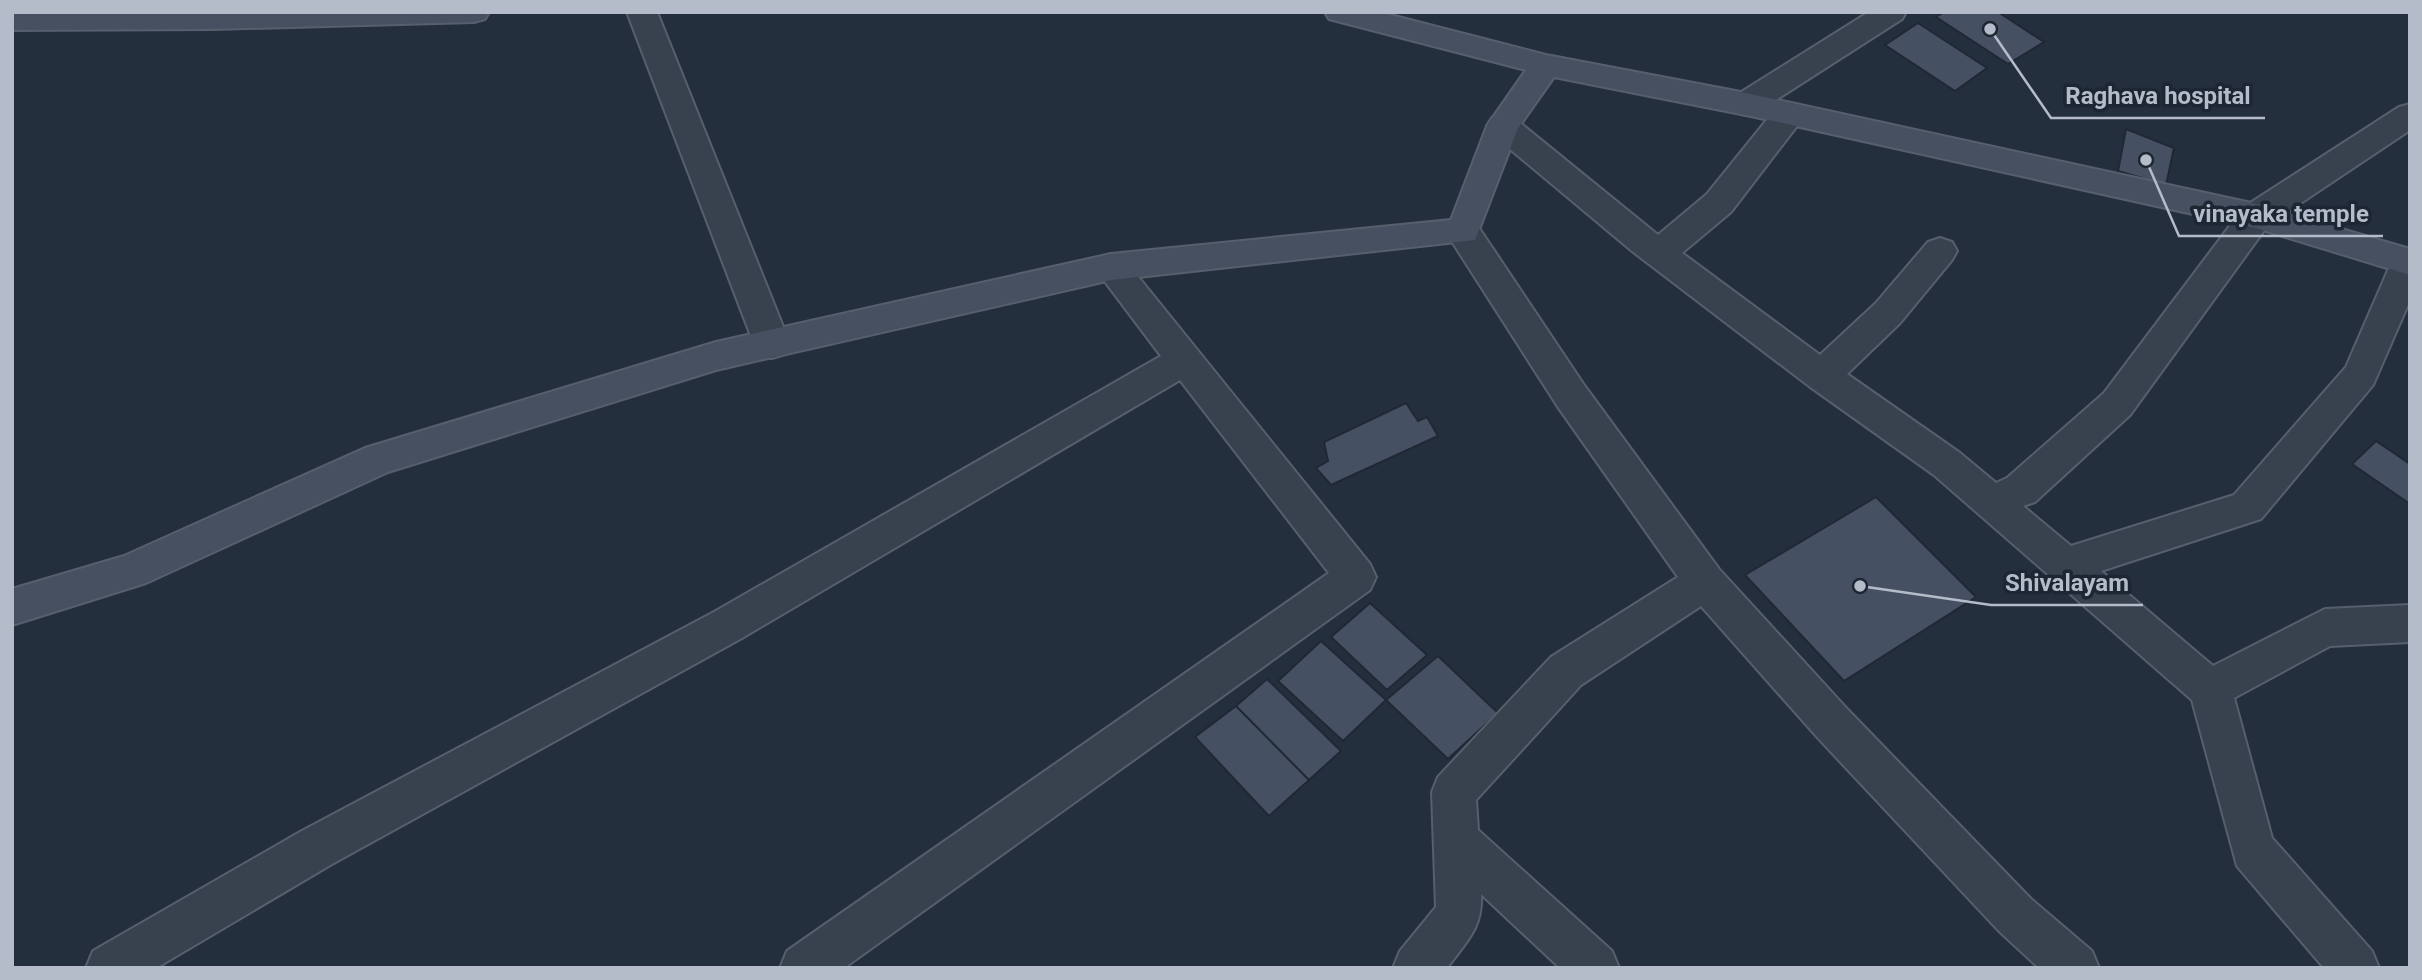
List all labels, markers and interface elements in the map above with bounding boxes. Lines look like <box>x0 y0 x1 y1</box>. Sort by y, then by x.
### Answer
callout: Raghava hospital <box>2051 73 2265 118</box>
text: Raghava hospital <box>2065 82 2251 110</box>
callout: vinayaka temple <box>2179 191 2383 236</box>
text: vinayaka temple <box>2193 200 2369 228</box>
callout: Shivalayam <box>1991 560 2143 605</box>
text: Shivalayam <box>2005 569 2129 597</box>

